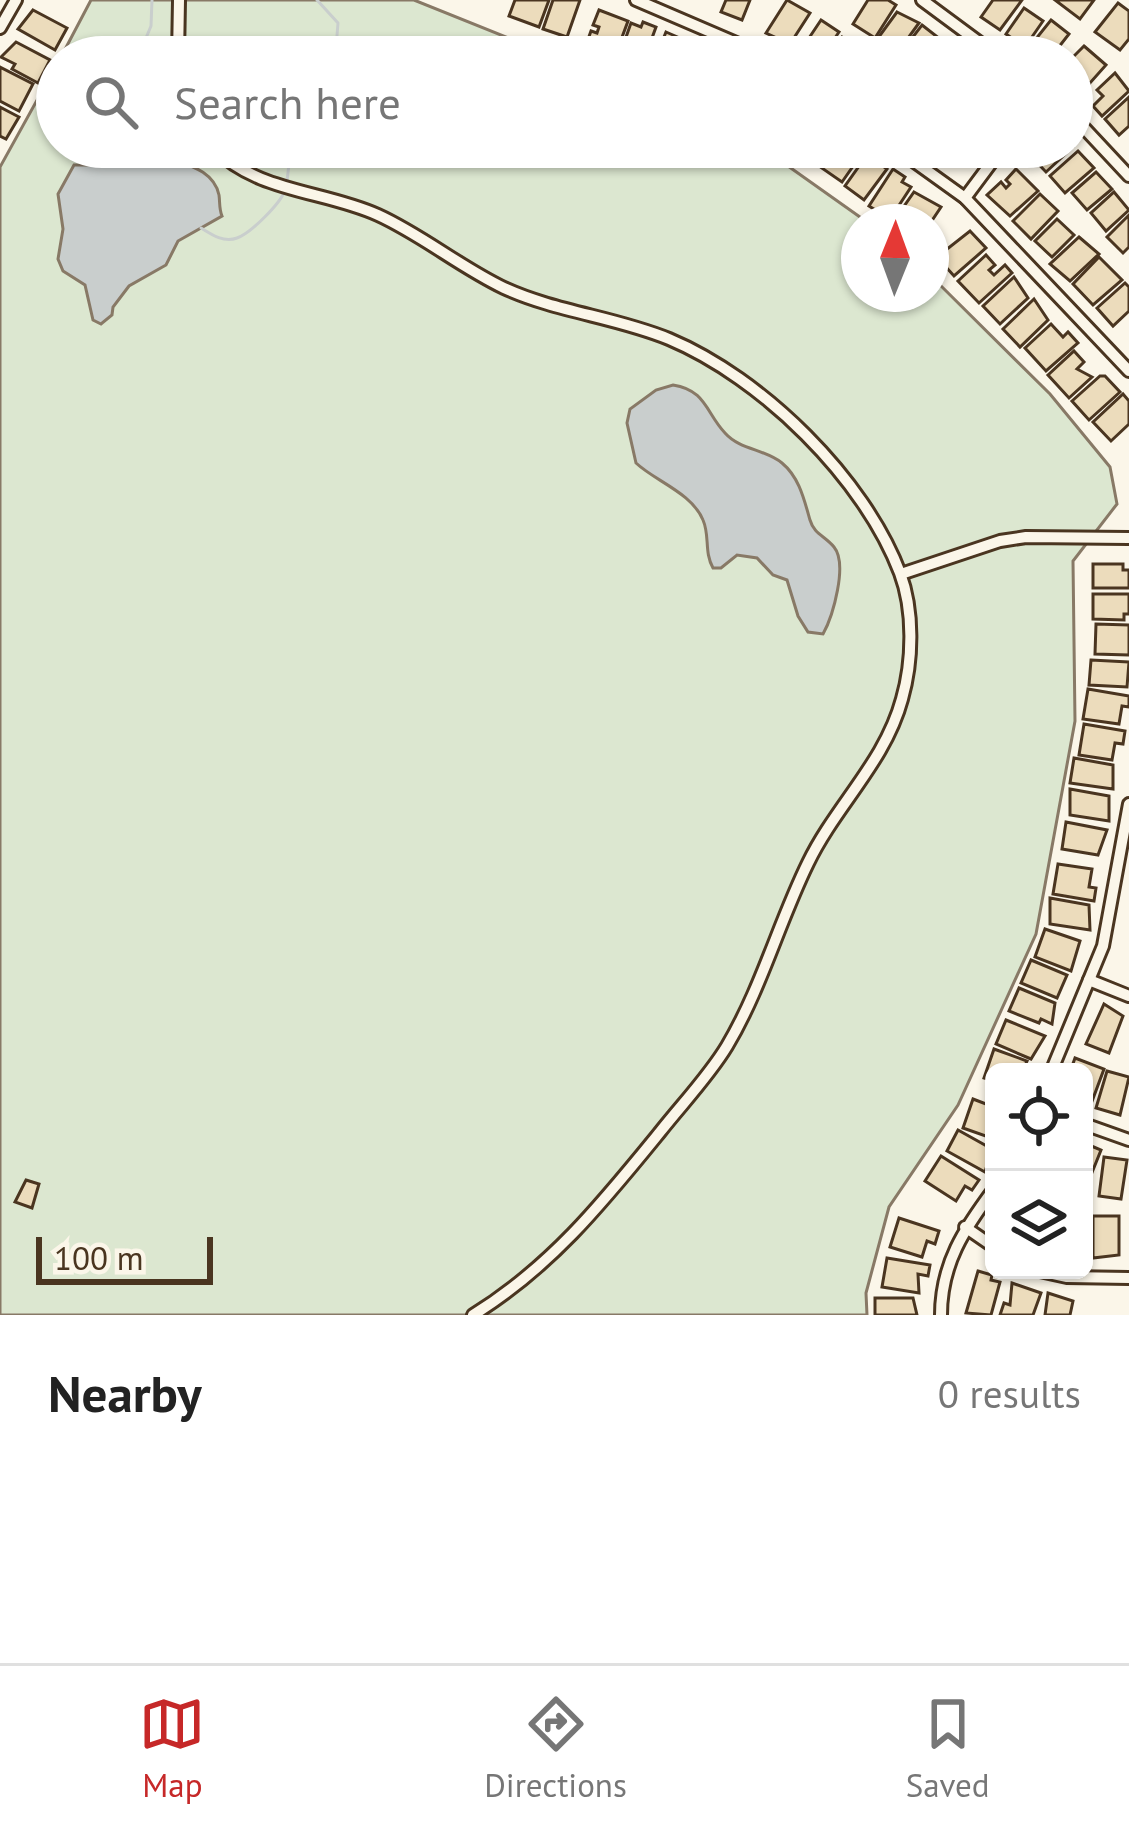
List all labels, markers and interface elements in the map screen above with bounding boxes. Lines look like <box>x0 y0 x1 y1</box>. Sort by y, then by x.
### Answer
search box <box>36 36 1093 168</box>
icon: search <box>78 69 144 135</box>
text: Search here <box>174 73 401 131</box>
north arrow <box>841 204 949 312</box>
map controls <box>985 1063 1093 1279</box>
button: locate <box>985 1063 1093 1171</box>
button: layers <box>985 1171 1093 1279</box>
scale bar <box>36 1231 213 1284</box>
text: 100 m <box>54 1236 144 1279</box>
text: Nearby <box>48 1360 202 1426</box>
text: 0 results <box>938 1368 1081 1419</box>
tab: Map <box>139 1691 205 1806</box>
tab: Directions <box>484 1691 627 1806</box>
tab: Saved <box>906 1691 990 1806</box>

